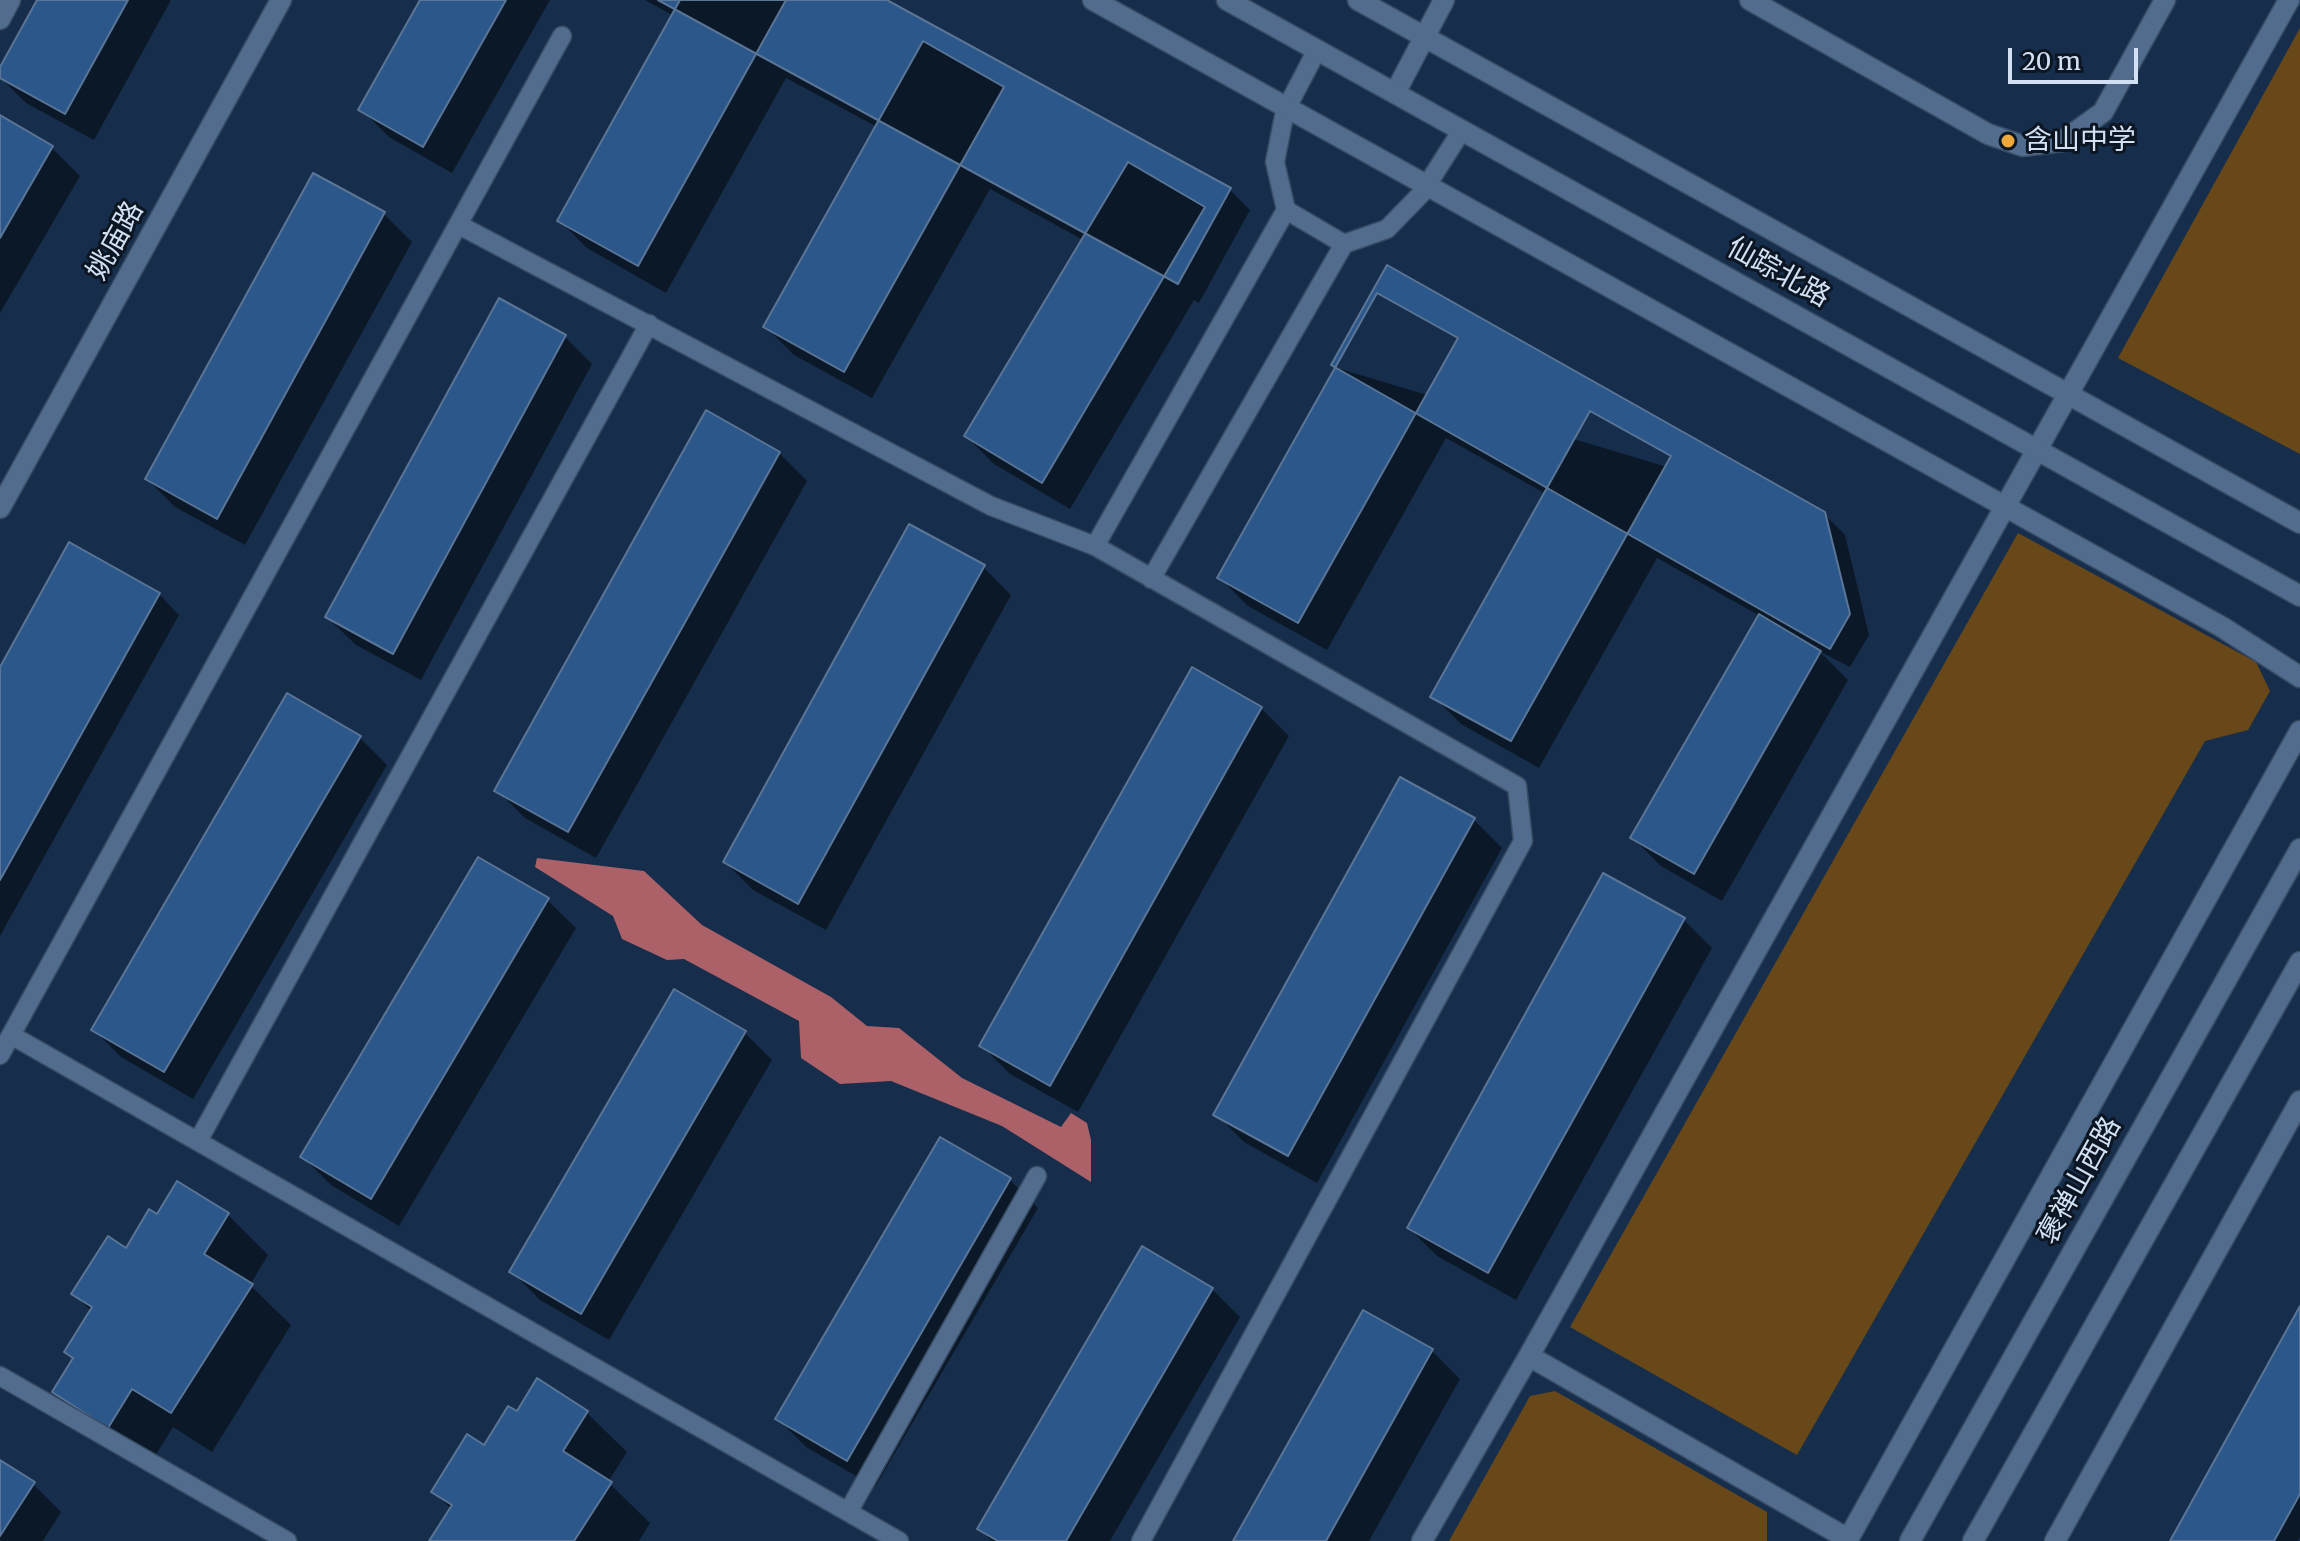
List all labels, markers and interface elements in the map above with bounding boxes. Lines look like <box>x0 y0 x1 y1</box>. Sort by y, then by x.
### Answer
scale bar <box>2012 32 2142 82</box>
text: 20 m <box>2022 46 2081 77</box>
place label: 含山中学 <box>2024 124 2136 158</box>
marker: 含山中学 <box>1999 132 2017 150</box>
street label: 姚庙路 <box>81 196 151 286</box>
street label: 仙踪北路 <box>1721 231 1835 315</box>
street label: 褒禅山西路 <box>2031 1112 2129 1250</box>

